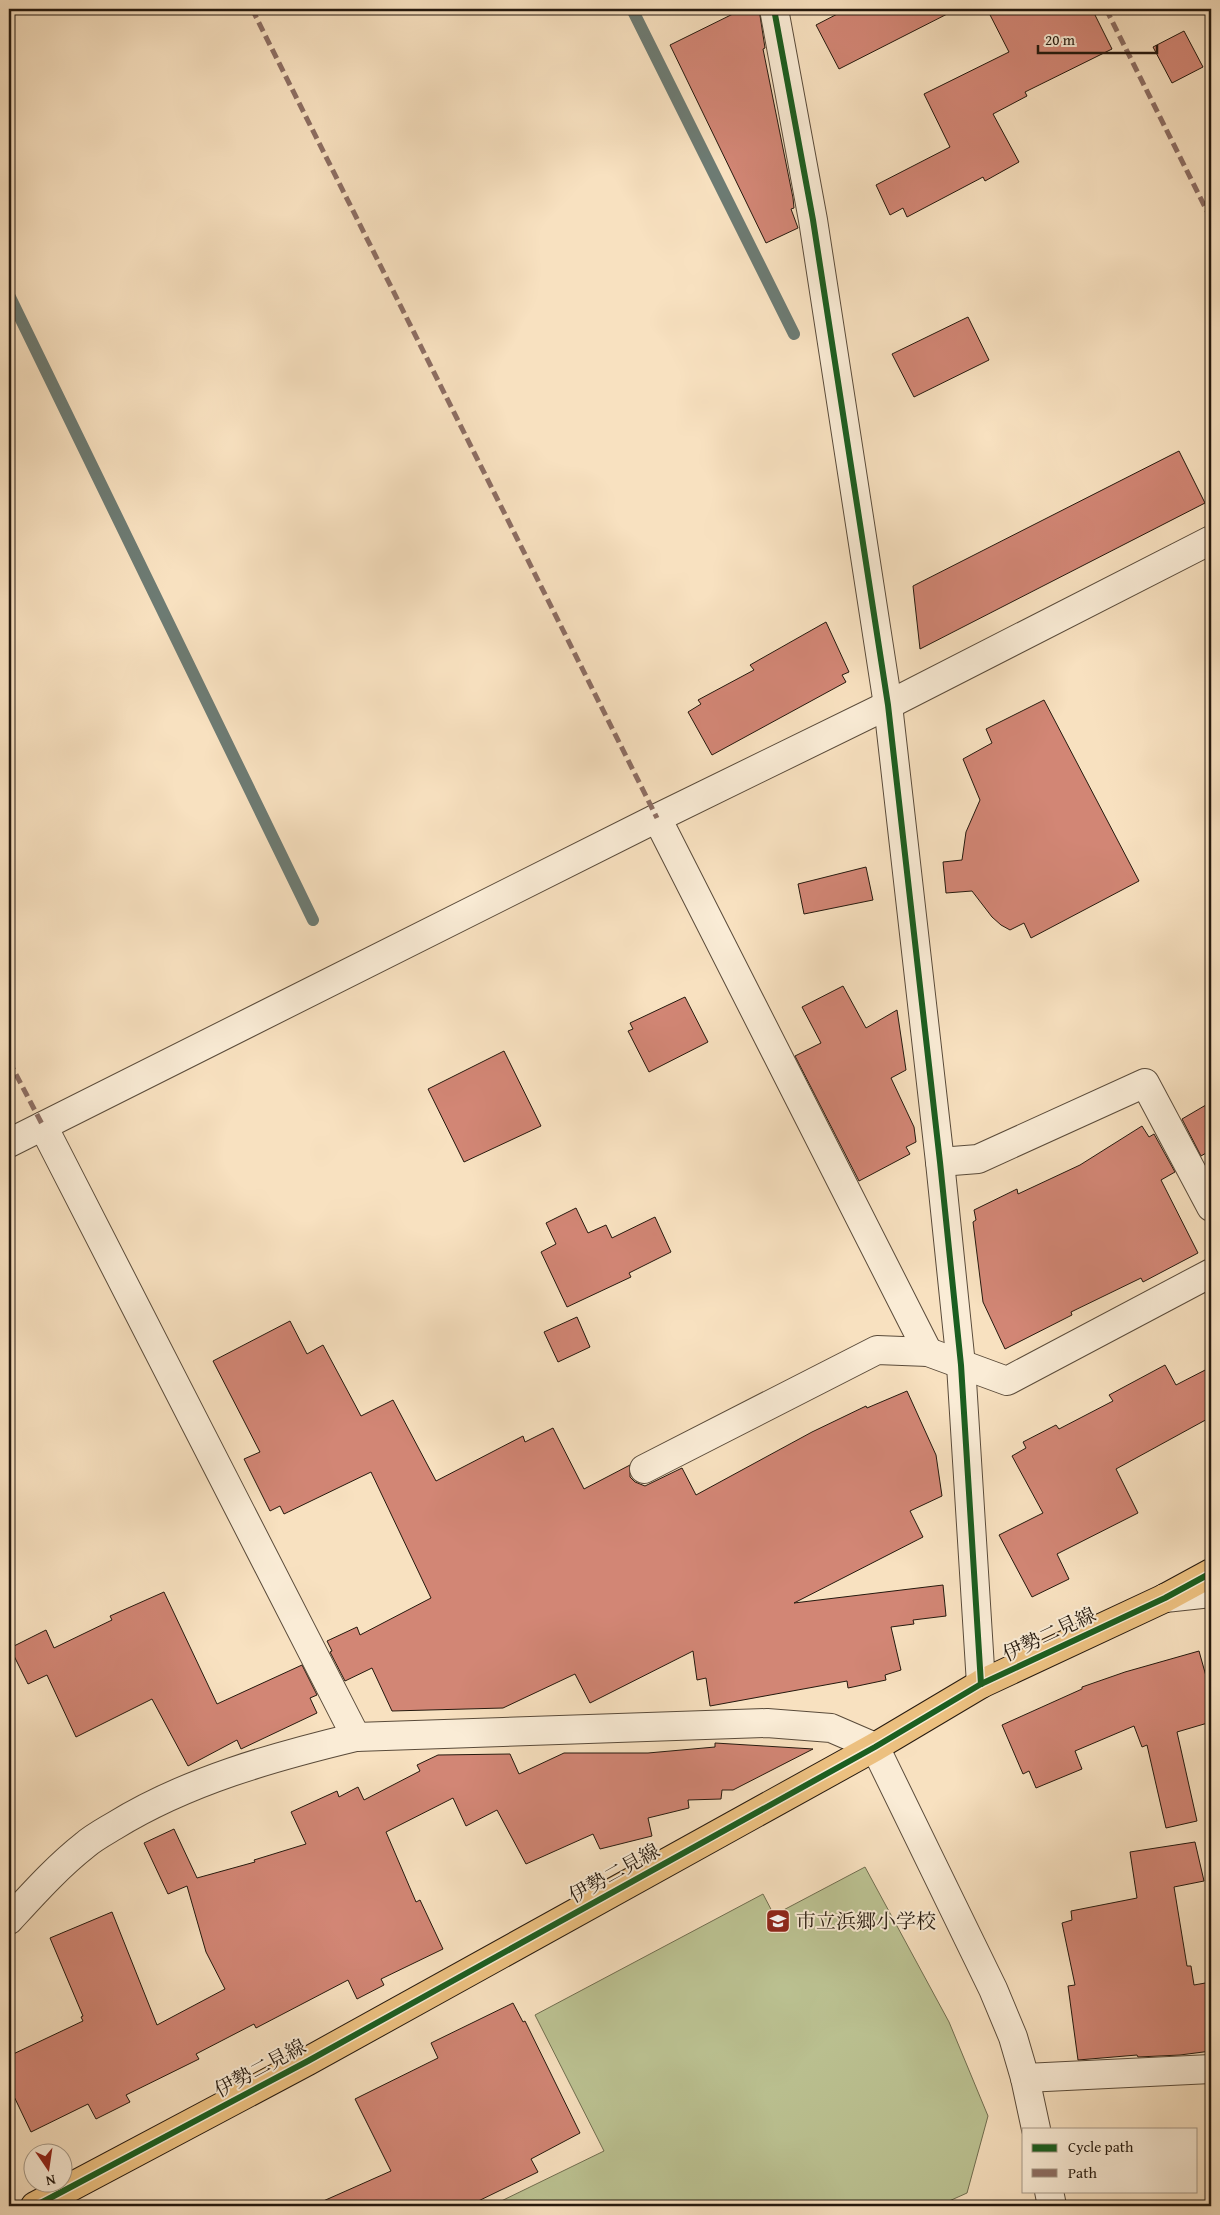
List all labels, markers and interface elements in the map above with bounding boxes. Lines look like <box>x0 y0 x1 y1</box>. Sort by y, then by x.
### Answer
scale bar <box>1038 22 1156 54</box>
text: 20 m <box>1045 29 1076 50</box>
street label: 伊勢二見線 <box>997 1599 1100 1668</box>
street label: 伊勢二見線 <box>563 1836 665 1909</box>
place label: 市立浜郷小学校 <box>796 1906 936 1935</box>
school or university icon: 市立浜郷小学校 <box>765 1908 791 1934</box>
street label: 伊勢二見線 <box>209 2031 311 2104</box>
legend <box>1022 2128 1198 2192</box>
text: Cycle path <box>1068 2136 1134 2157</box>
north arrow <box>22 2142 72 2192</box>
text: Path <box>1068 2162 1097 2183</box>
text: N <box>43 2170 58 2192</box>

